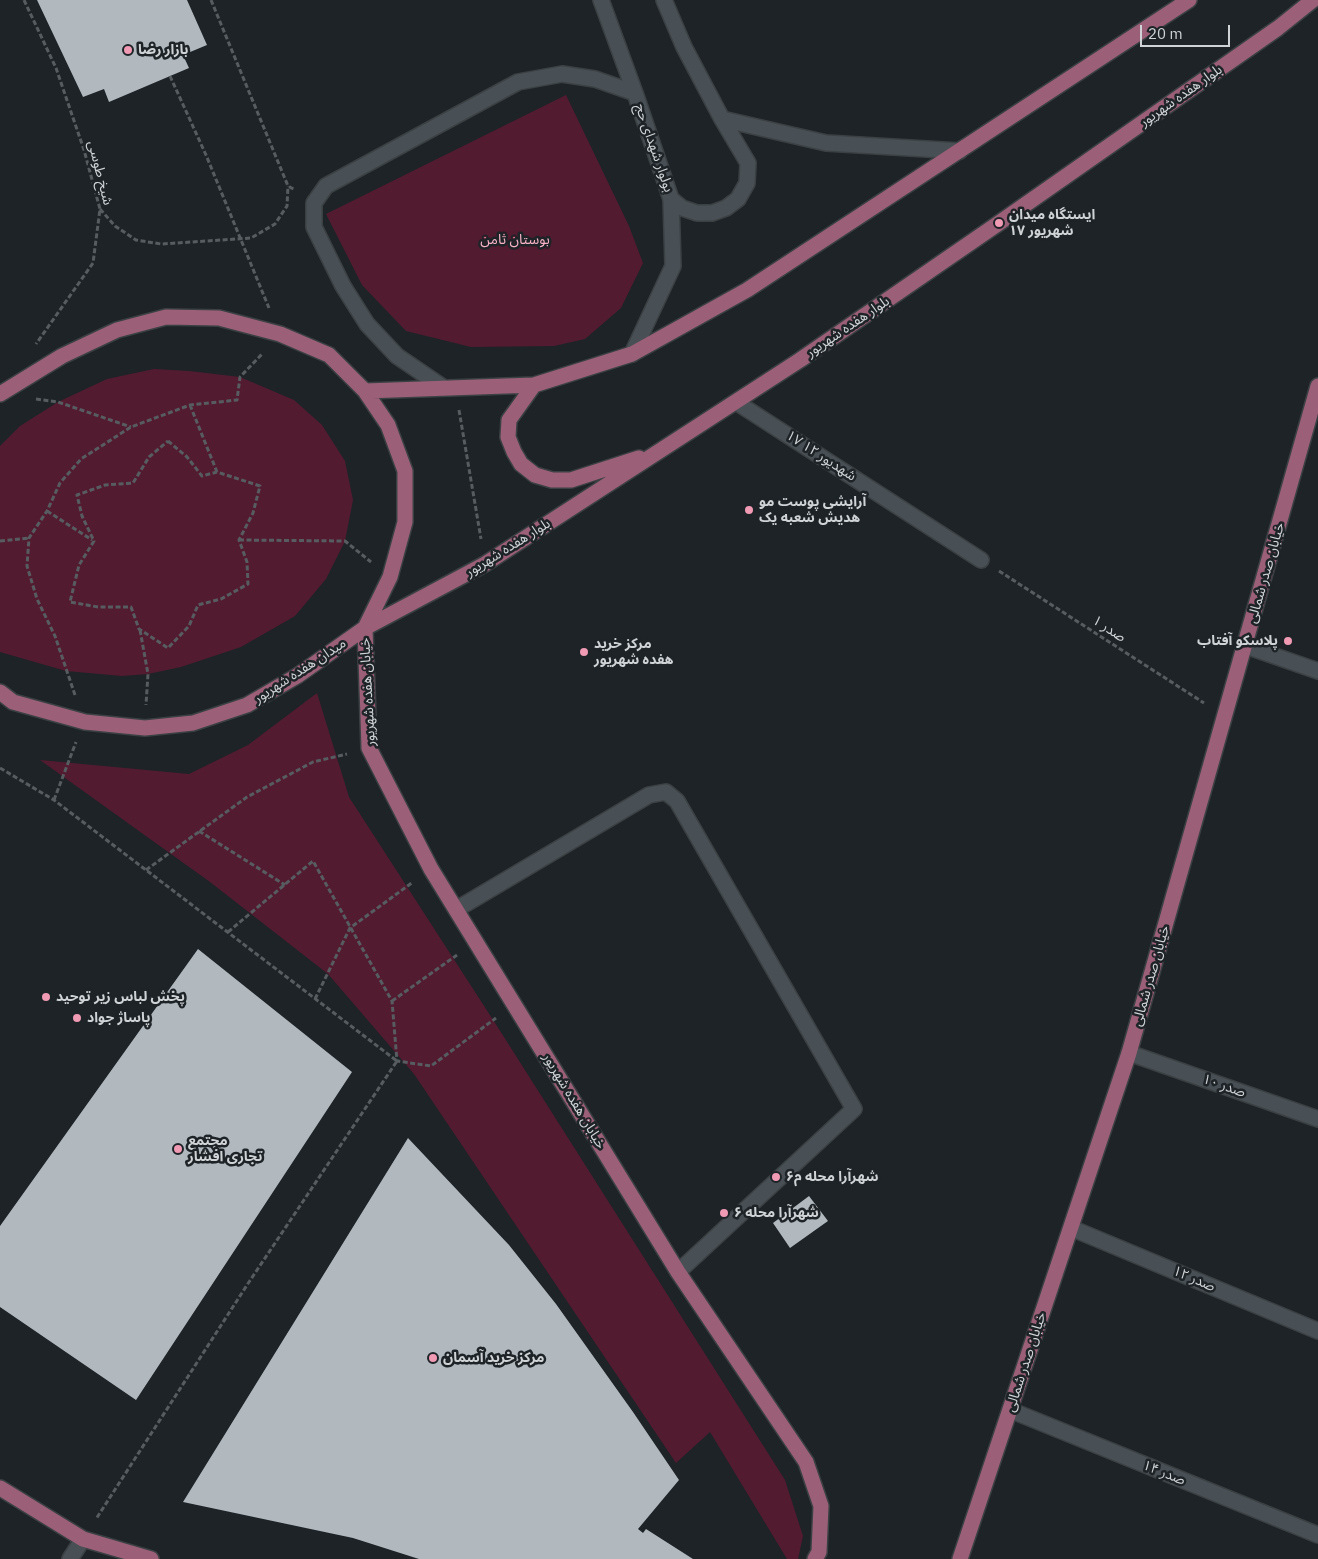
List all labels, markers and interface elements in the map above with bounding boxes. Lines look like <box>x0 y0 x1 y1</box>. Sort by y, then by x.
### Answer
scale bar <box>1143 15 1233 47</box>
text: 20 m <box>1148 24 1183 43</box>
place label: بازار رضا <box>138 42 189 58</box>
marker: بازار رضا <box>122 44 134 56</box>
street label: بلوار هفده شهریور <box>1137 61 1225 131</box>
street label: بولوار شهدای حج <box>631 102 677 194</box>
street label: شیخ طوسی <box>84 139 116 207</box>
place label: ایستگاه میدان ۱۷ شهریور <box>1009 207 1095 240</box>
marker: ایستگاه میدان ۱۷ شهریور <box>993 217 1005 229</box>
park label: بوستان ثامن <box>480 232 550 248</box>
street label: بلوار هفده شهریور <box>803 293 893 361</box>
street label: ۱۷ شهدیور ۱۲ <box>783 427 859 485</box>
place label: آرایشی پوست مو هدیش شعبه یک <box>759 494 866 526</box>
marker: آرایشی پوست مو هدیش شعبه یک <box>743 504 755 516</box>
street label: بلوار هفده شهریور <box>462 515 554 581</box>
street label: خیابان صدر شمالی <box>1244 521 1288 625</box>
street label: صدر ۱ <box>1089 612 1129 646</box>
place label: پلاسکو آفتاب <box>1197 633 1278 649</box>
street label: میدان هفده شهریور <box>251 635 349 707</box>
marker: پلاسکو آفتاب <box>1282 635 1294 647</box>
place label: مرکز خرید هفده شهریور <box>594 636 674 669</box>
street label: خیابان هفده شهریور <box>357 637 379 747</box>
marker: مرکز خرید هفده شهریور <box>578 646 590 658</box>
street label: خیابان صدر شمالی <box>1129 924 1173 1028</box>
place label: پخش لباس زیر توحید <box>56 989 185 1005</box>
marker: پخش لباس زیر توحید <box>40 991 52 1003</box>
place label: پاساژ جواد <box>87 1010 150 1026</box>
marker: پاساژ جواد <box>71 1012 83 1024</box>
street label: خیابان هفده شهریور <box>539 1050 609 1152</box>
street label: صدر ۱۰ <box>1200 1071 1248 1101</box>
place label: مجتمع تجاری افشار <box>188 1133 262 1166</box>
marker: مجتمع تجاری افشار <box>172 1143 184 1155</box>
place label: شهرآرا محله م۶ <box>786 1169 878 1185</box>
marker: شهرآرا محله م۶ <box>770 1171 782 1183</box>
place label: شهرآرا محله ۶ <box>734 1205 819 1221</box>
marker: شهرآرا محله ۶ <box>718 1207 730 1219</box>
street label: صدر ۱۲ <box>1170 1263 1218 1295</box>
street label: خیابان صدر شمالی <box>1002 1310 1050 1414</box>
place label: مرکز خرید آسمان <box>443 1350 545 1366</box>
marker: مرکز خرید آسمان <box>427 1352 439 1364</box>
street label: صدر ۱۴ <box>1140 1457 1188 1489</box>

